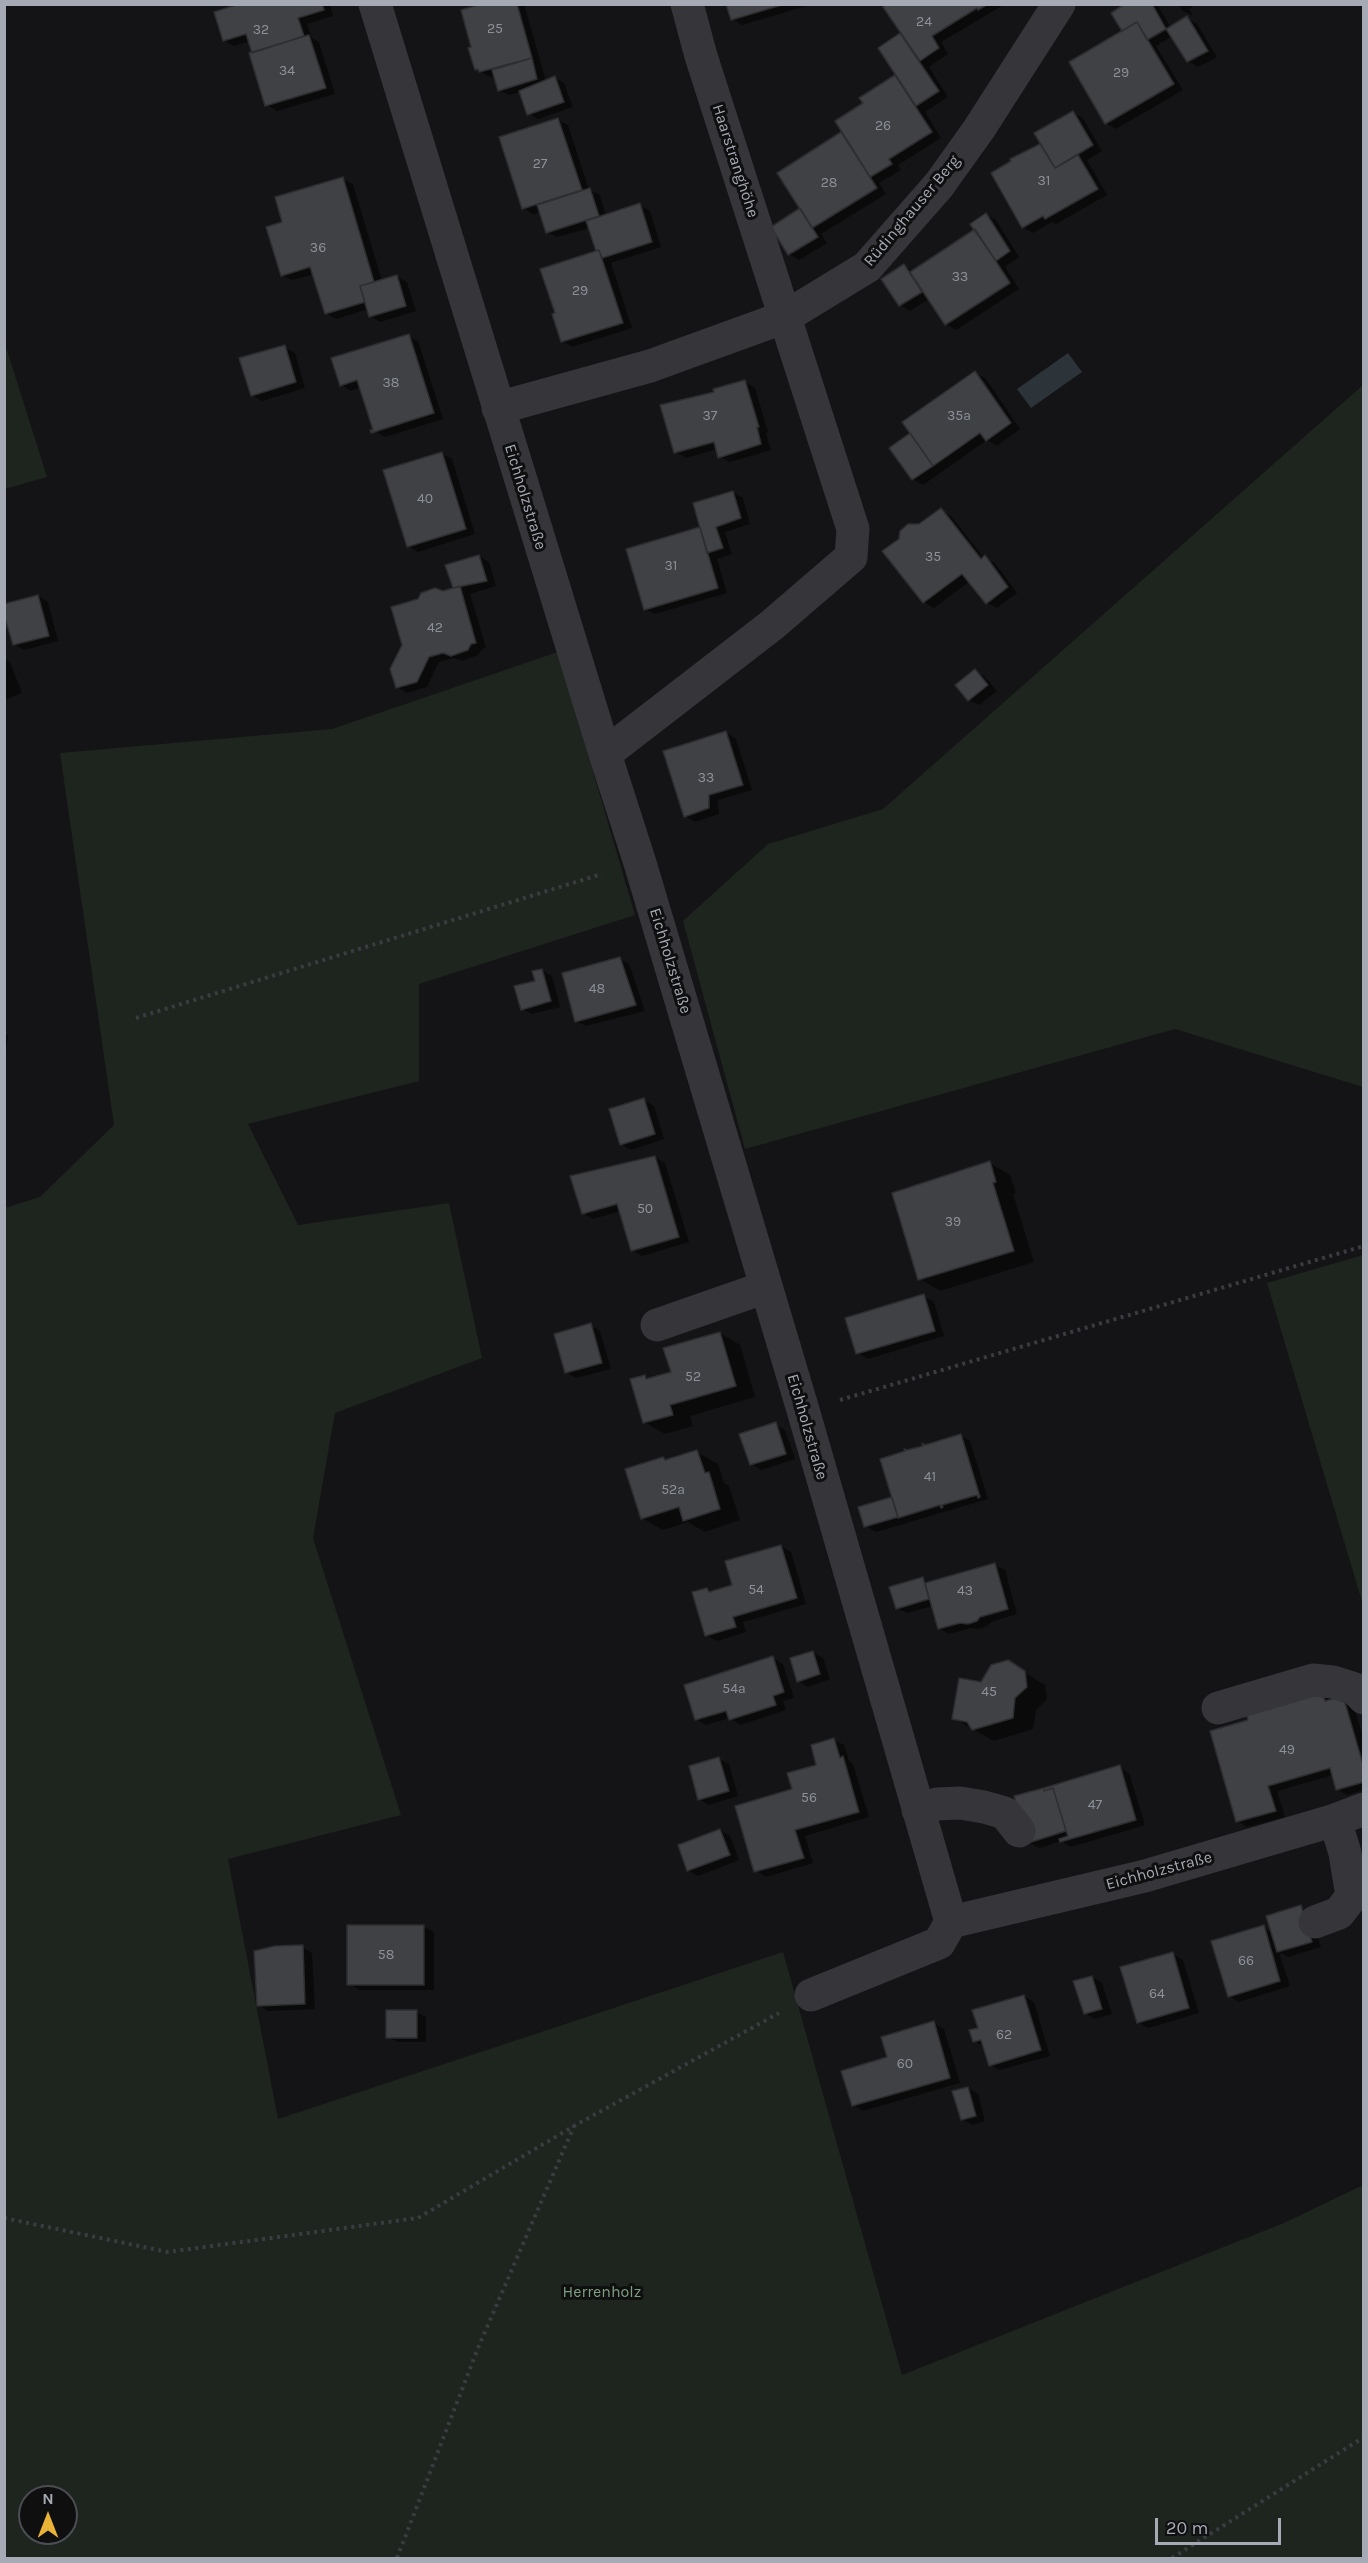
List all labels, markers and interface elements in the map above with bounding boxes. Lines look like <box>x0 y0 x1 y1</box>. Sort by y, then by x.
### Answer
house number: 24 <box>916 14 932 30</box>
house number: 25 <box>487 21 503 37</box>
house number: 32 <box>253 22 269 38</box>
house number: 34 <box>279 63 295 79</box>
house number: 29 <box>1113 65 1129 81</box>
street label: Haarstranghöhe <box>708 102 762 220</box>
house number: 26 <box>875 118 891 134</box>
street label: Rüdinghauser Berg <box>860 151 964 271</box>
house number: 27 <box>533 156 547 172</box>
house number: 31 <box>1038 173 1050 189</box>
house number: 28 <box>821 175 837 191</box>
house number: 36 <box>310 240 326 256</box>
house number: 33 <box>952 269 968 285</box>
house number: 29 <box>572 283 588 299</box>
house number: 38 <box>383 375 399 391</box>
house number: 37 <box>703 408 717 424</box>
house number: 35a <box>947 408 971 424</box>
street label: Eichholzstraße <box>500 442 550 552</box>
house number: 40 <box>417 491 433 507</box>
house number: 35 <box>925 549 941 565</box>
house number: 31 <box>665 558 677 574</box>
house number: 42 <box>427 620 443 636</box>
house number: 33 <box>698 770 714 786</box>
street label: Eichholzstraße <box>645 906 695 1016</box>
house number: 48 <box>589 981 605 997</box>
house number: 50 <box>637 1201 653 1217</box>
house number: 39 <box>945 1214 961 1230</box>
house number: 52 <box>685 1369 701 1385</box>
street label: Eichholzstraße <box>783 1372 831 1482</box>
house number: 41 <box>924 1469 936 1485</box>
house number: 52a <box>661 1482 685 1498</box>
house number: 54 <box>748 1582 764 1598</box>
house number: 43 <box>957 1583 973 1599</box>
house number: 54a <box>722 1681 746 1697</box>
house number: 45 <box>981 1684 997 1700</box>
house number: 49 <box>1279 1742 1295 1758</box>
house number: 56 <box>801 1790 817 1806</box>
house number: 47 <box>1088 1797 1102 1813</box>
street label: Eichholzstraße <box>1104 1848 1214 1894</box>
house number: 58 <box>378 1947 394 1963</box>
house number: 66 <box>1238 1953 1254 1969</box>
house number: 64 <box>1149 1986 1165 2002</box>
house number: 62 <box>996 2027 1012 2043</box>
house number: 60 <box>897 2056 913 2072</box>
park label: Herrenholz <box>563 2282 641 2302</box>
north arrow <box>18 2485 78 2545</box>
text: N <box>42 2489 54 2508</box>
scale bar <box>1158 2506 1284 2544</box>
text: 20 m <box>1166 2517 1208 2539</box>

